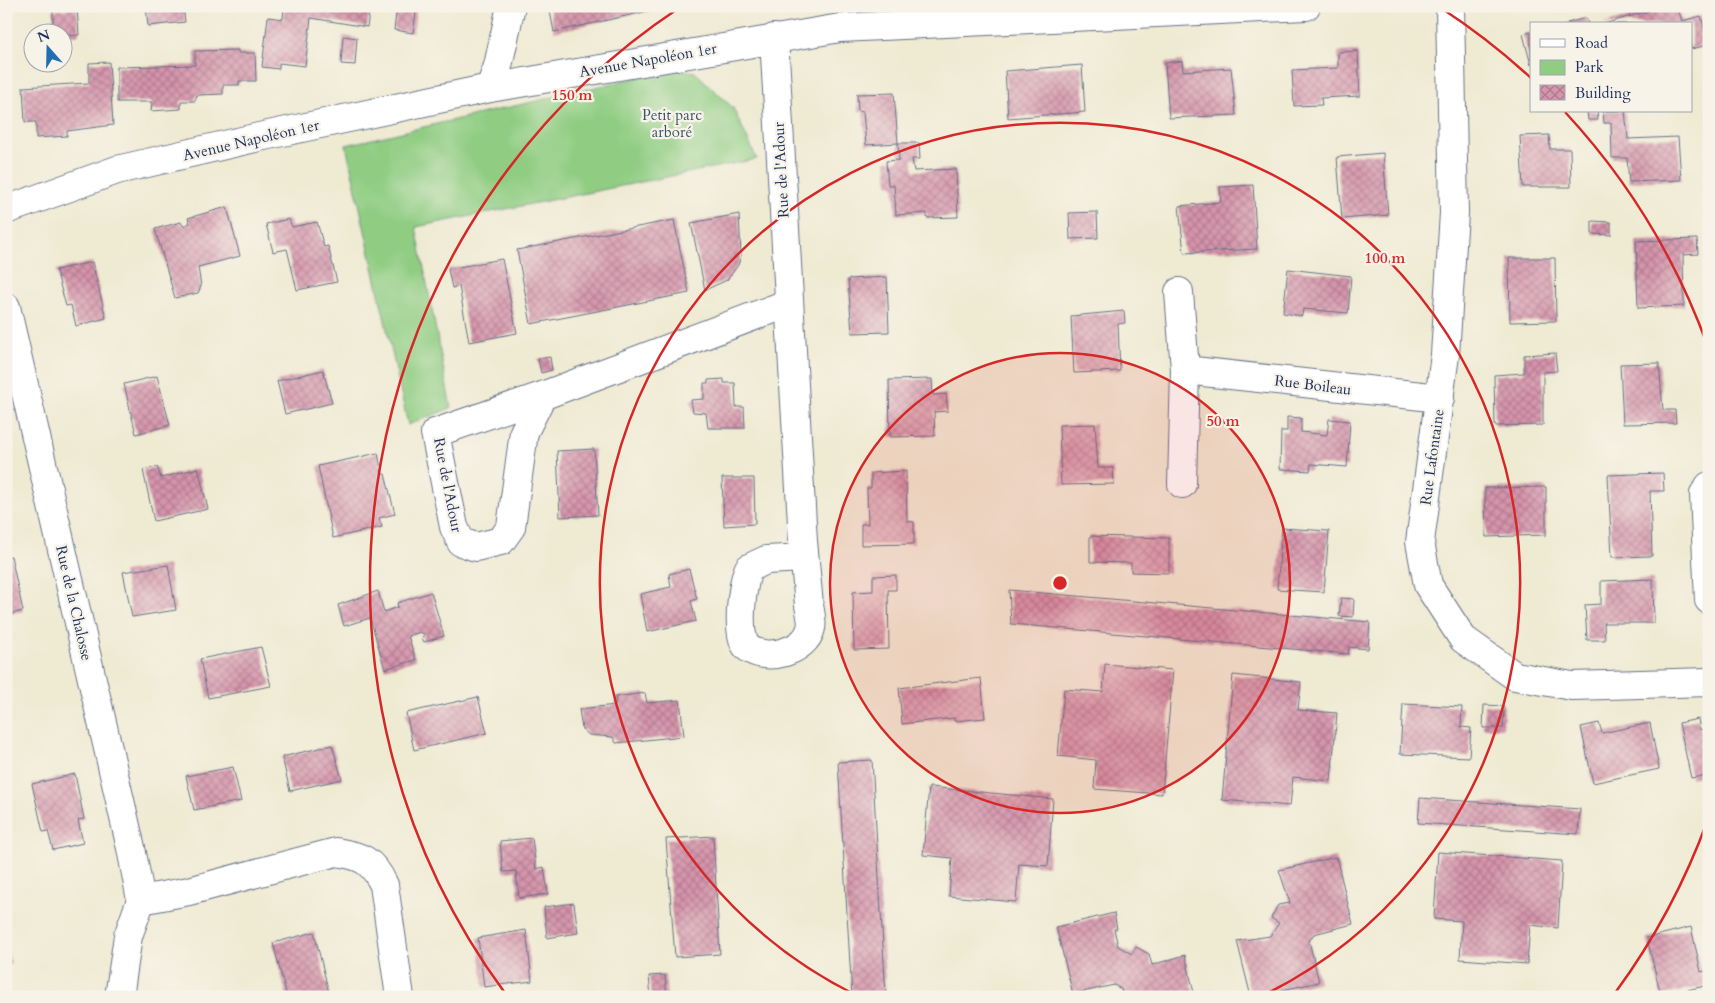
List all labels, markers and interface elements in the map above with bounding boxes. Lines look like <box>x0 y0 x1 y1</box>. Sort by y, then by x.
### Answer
north arrow <box>22 22 72 72</box>
legend <box>1530 22 1692 112</box>
text: N <box>35 25 53 47</box>
text: Road <box>1575 33 1608 53</box>
street label: Avenue Napoléon 1er <box>578 38 719 82</box>
text: Park <box>1575 57 1604 77</box>
text: Building <box>1575 83 1631 103</box>
text: 150 m <box>552 85 593 105</box>
park label: Petit parc arboré <box>642 105 702 142</box>
street label: Avenue Napoléon 1er <box>181 114 322 165</box>
street label: Rue de l'Adour <box>768 121 793 218</box>
text: 100 m <box>1365 248 1406 268</box>
street label: Rue Boileau <box>1273 370 1353 400</box>
street label: Rue Lafontaine <box>1415 407 1449 506</box>
text: 50 m <box>1206 411 1240 431</box>
street label: Rue de l'Adour <box>429 436 467 535</box>
street label: Rue de la Chalosse <box>51 543 97 663</box>
centre of rings <box>1051 574 1069 592</box>

